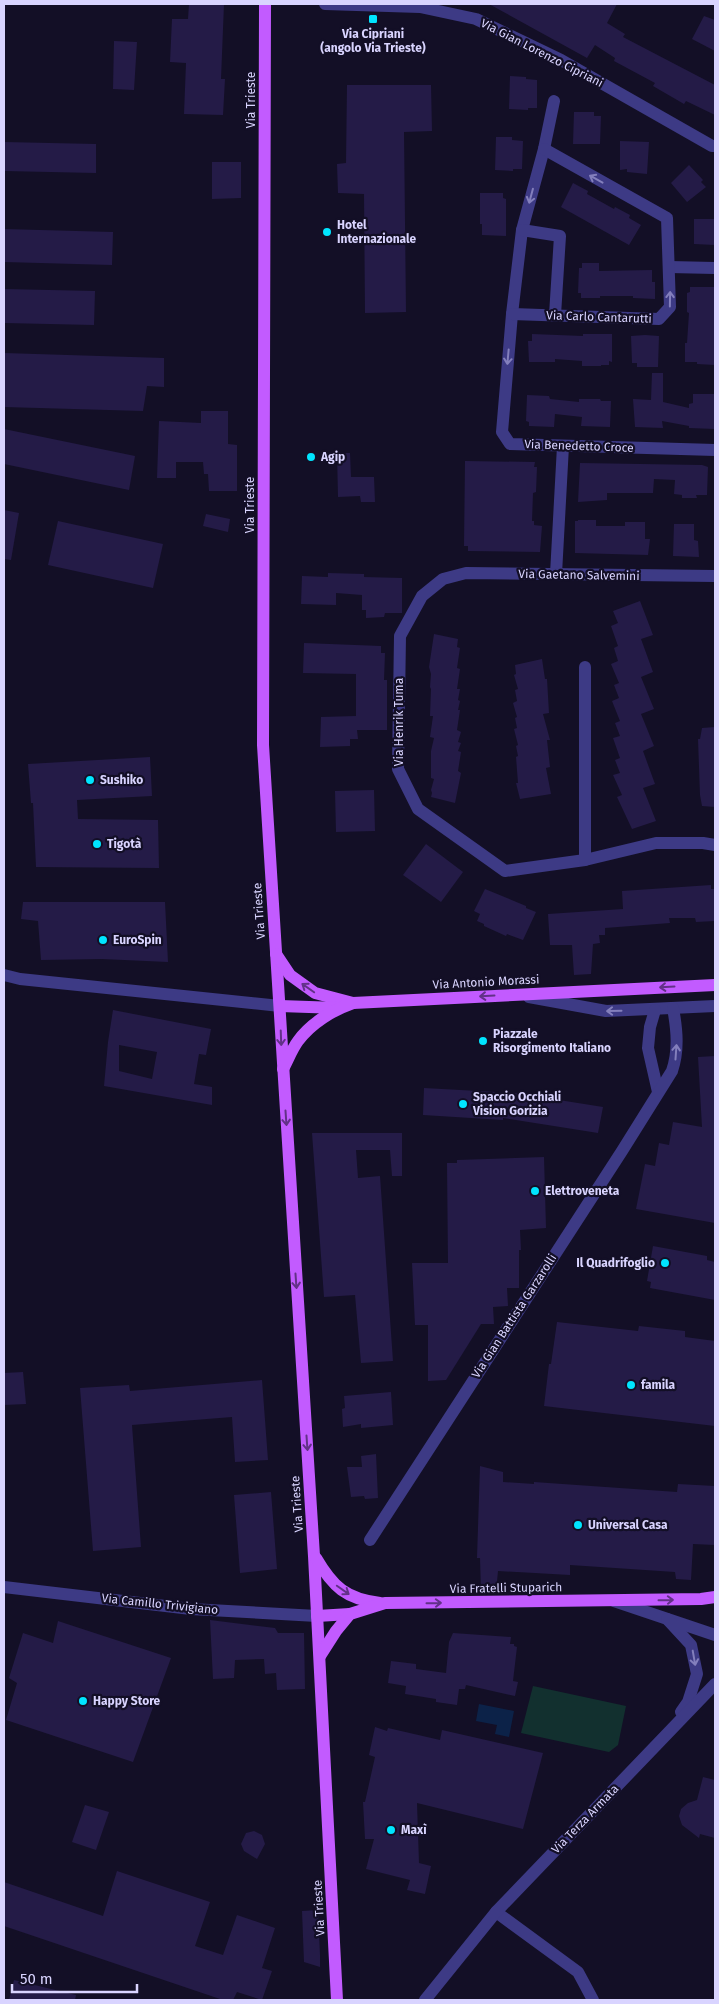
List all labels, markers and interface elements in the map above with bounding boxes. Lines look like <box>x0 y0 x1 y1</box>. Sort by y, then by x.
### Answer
marker: Via Cipriani (angolo Via Trieste) <box>367 13 379 25</box>
street label: Via Gian Lorenzo Cipriani <box>478 16 606 90</box>
place label: Via Cipriani (angolo Via Trieste) <box>320 27 426 55</box>
street label: Via Trieste <box>244 72 258 128</box>
one-way arrow <box>590 173 604 183</box>
one-way arrow <box>526 188 536 204</box>
place label: Hotel Internazionale <box>337 218 417 246</box>
marker: Hotel Internazionale <box>321 226 333 238</box>
one-way arrow <box>665 292 675 308</box>
street label: Via Carlo Cantarutti <box>546 308 652 326</box>
one-way arrow <box>504 349 513 365</box>
street label: Via Benedetto Croce <box>524 437 634 455</box>
place label: Agip <box>320 450 345 464</box>
marker: Agip <box>305 451 317 463</box>
street label: Via Trieste <box>243 477 257 533</box>
street label: Via Gaetano Salvemini <box>518 567 640 583</box>
street label: Via Henrik Tuma <box>392 678 406 766</box>
place label: Sushiko <box>100 773 143 787</box>
marker: Sushiko <box>84 774 96 786</box>
place label: Tigotà <box>107 837 142 851</box>
marker: Tigotà <box>91 838 103 850</box>
street label: Via Trieste <box>250 882 268 940</box>
place label: EuroSpin <box>113 933 162 947</box>
marker: EuroSpin <box>97 934 109 946</box>
street label: Via Antonio Morassi <box>432 972 540 992</box>
one-way arrow <box>659 982 675 992</box>
one-way arrow <box>302 983 316 993</box>
one-way arrow <box>479 991 495 1000</box>
one-way arrow <box>606 1006 622 1016</box>
place label: Piazzale Risorgimento Italiano <box>493 1027 611 1055</box>
one-way arrow <box>277 1030 286 1046</box>
marker: Piazzale Risorgimento Italiano <box>477 1035 489 1047</box>
one-way arrow <box>671 1044 681 1060</box>
place label: Spaccio Occhiali Vision Gorizia <box>472 1090 561 1118</box>
marker: Spaccio Occhiali Vision Gorizia <box>457 1098 469 1110</box>
one-way arrow <box>281 1110 290 1126</box>
place label: Elettroveneta <box>545 1184 620 1198</box>
marker: Elettroveneta <box>529 1185 541 1197</box>
street label: Via Gian Battista Garzarolli <box>469 1251 559 1381</box>
place label: Il Quadrifoglio <box>576 1256 655 1270</box>
marker: Il Quadrifoglio <box>659 1257 671 1269</box>
one-way arrow <box>292 1272 301 1288</box>
place label: famila <box>641 1378 676 1392</box>
marker: famila <box>625 1379 637 1391</box>
one-way arrow <box>302 1434 311 1450</box>
street label: Via Trieste <box>288 1475 306 1533</box>
place label: Universal Casa <box>588 1518 668 1532</box>
marker: Universal Casa <box>572 1519 584 1531</box>
street label: Via Fratelli Stuparich <box>450 1580 562 1596</box>
one-way arrow <box>335 1585 349 1595</box>
street label: Via Camillo Trivigiano <box>101 1591 219 1617</box>
one-way arrow <box>658 1595 674 1605</box>
one-way arrow <box>425 1598 441 1608</box>
one-way arrow <box>689 1650 699 1666</box>
place label: Happy Store <box>93 1694 161 1708</box>
marker: Happy Store <box>77 1695 89 1707</box>
street label: Via Terza Armata <box>549 1782 621 1856</box>
place label: Maxì <box>401 1823 427 1837</box>
marker: Maxì <box>385 1824 397 1836</box>
street label: Via Trieste <box>311 1879 327 1937</box>
scale bar <box>12 1962 138 1994</box>
text: 50 m <box>20 1970 53 1988</box>

